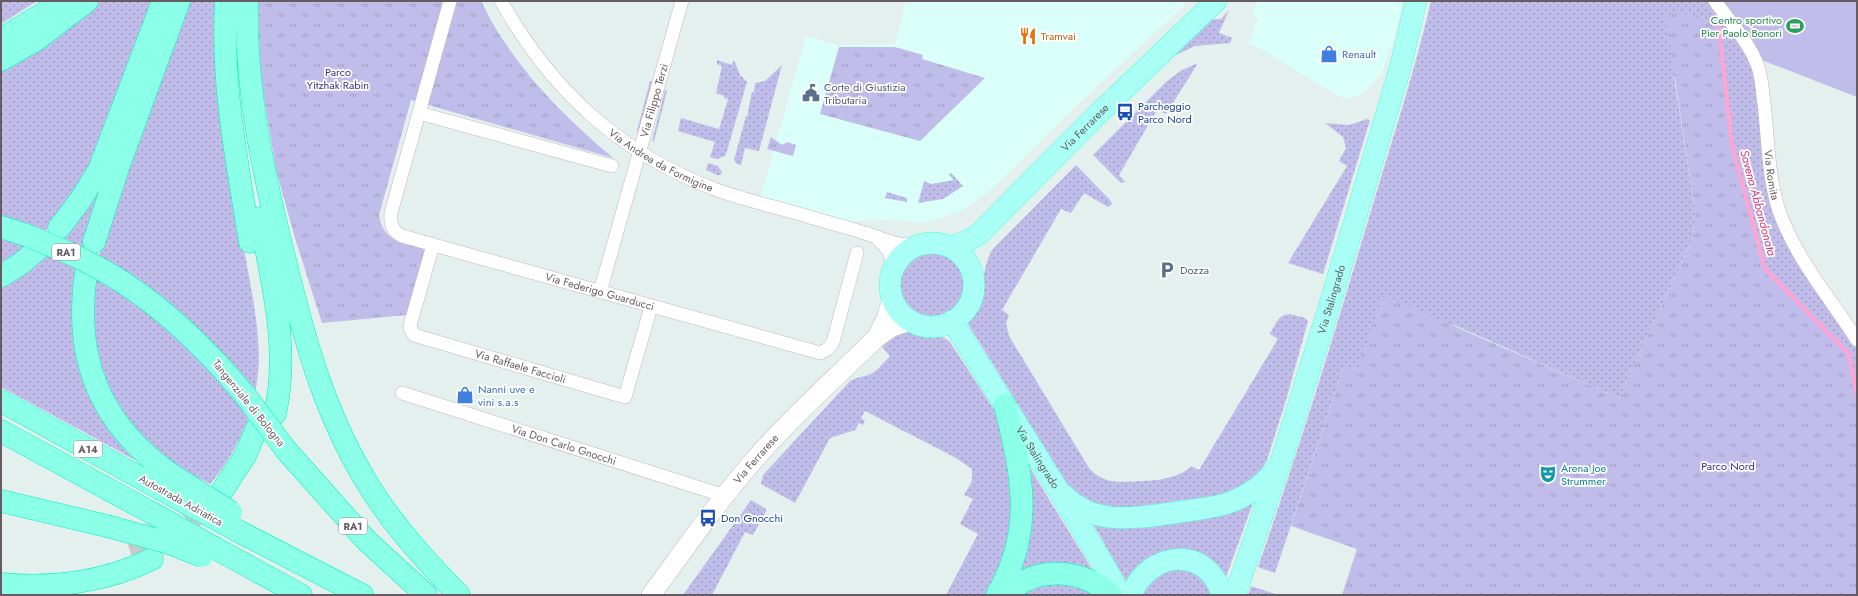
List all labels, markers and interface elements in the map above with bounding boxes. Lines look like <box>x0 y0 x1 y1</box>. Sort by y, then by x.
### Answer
place label: Centro sportivo Pier Paolo Bonori <box>1701 12 1782 41</box>
sports icon: Centro sportivo Pier Paolo Bonori <box>1785 16 1805 36</box>
restaurant icon: Tramvai <box>1018 26 1038 46</box>
place label: Tramvai <box>1041 28 1076 44</box>
shop icon: Renault <box>1319 44 1339 64</box>
place label: Renault <box>1342 46 1376 62</box>
street label: Via Filippo Terzi <box>636 62 672 139</box>
park label: Parco Yitzhak Rabin <box>307 64 369 93</box>
place label: Corte di Giustizia Tributaria <box>824 79 906 108</box>
public building icon: Corte di Giustizia Tributaria <box>801 83 821 103</box>
place label: Parcheggio Parco Nord <box>1138 98 1192 127</box>
street label: Via Ferrarese <box>1057 100 1112 155</box>
bus stop icon: Parcheggio Parco Nord <box>1115 102 1135 122</box>
street label: Via Andrea da Formigine <box>605 125 716 196</box>
water label: Savena Abbandonata <box>1735 148 1781 258</box>
street label: Via Romita <box>1760 149 1784 202</box>
road number: RA1 <box>52 244 80 260</box>
parking icon: Dozza <box>1157 260 1177 280</box>
place label: Dozza <box>1180 262 1209 278</box>
street label: Via Stalingrado <box>1313 263 1349 336</box>
street label: Via Federigo Guarducci <box>543 268 656 314</box>
street label: Via Raffaele Faccioli <box>473 345 568 387</box>
street label: Tangenziale di Bologna <box>209 356 289 450</box>
place label: Nanni uve e vini s.a.s <box>478 381 535 410</box>
shop icon: Nanni uve e vini s.a.s <box>455 385 475 405</box>
street label: Via Don Carlo Gnocchi <box>509 420 619 469</box>
street label: Via Stalingrado <box>1012 423 1064 492</box>
street label: Via Ferrarese <box>729 430 782 487</box>
road number: A14 <box>74 441 102 457</box>
park label: Parco Nord <box>1701 458 1755 474</box>
place label: Arena Joe Strummer <box>1561 460 1607 489</box>
theatre icon: Arena Joe Strummer <box>1538 464 1558 484</box>
street label: Autostrada Adriatica <box>136 470 226 530</box>
bus stop icon: Don Gnocchi <box>698 508 718 528</box>
place label: Don Gnocchi <box>721 510 783 526</box>
road number: RA1 <box>339 518 367 534</box>

